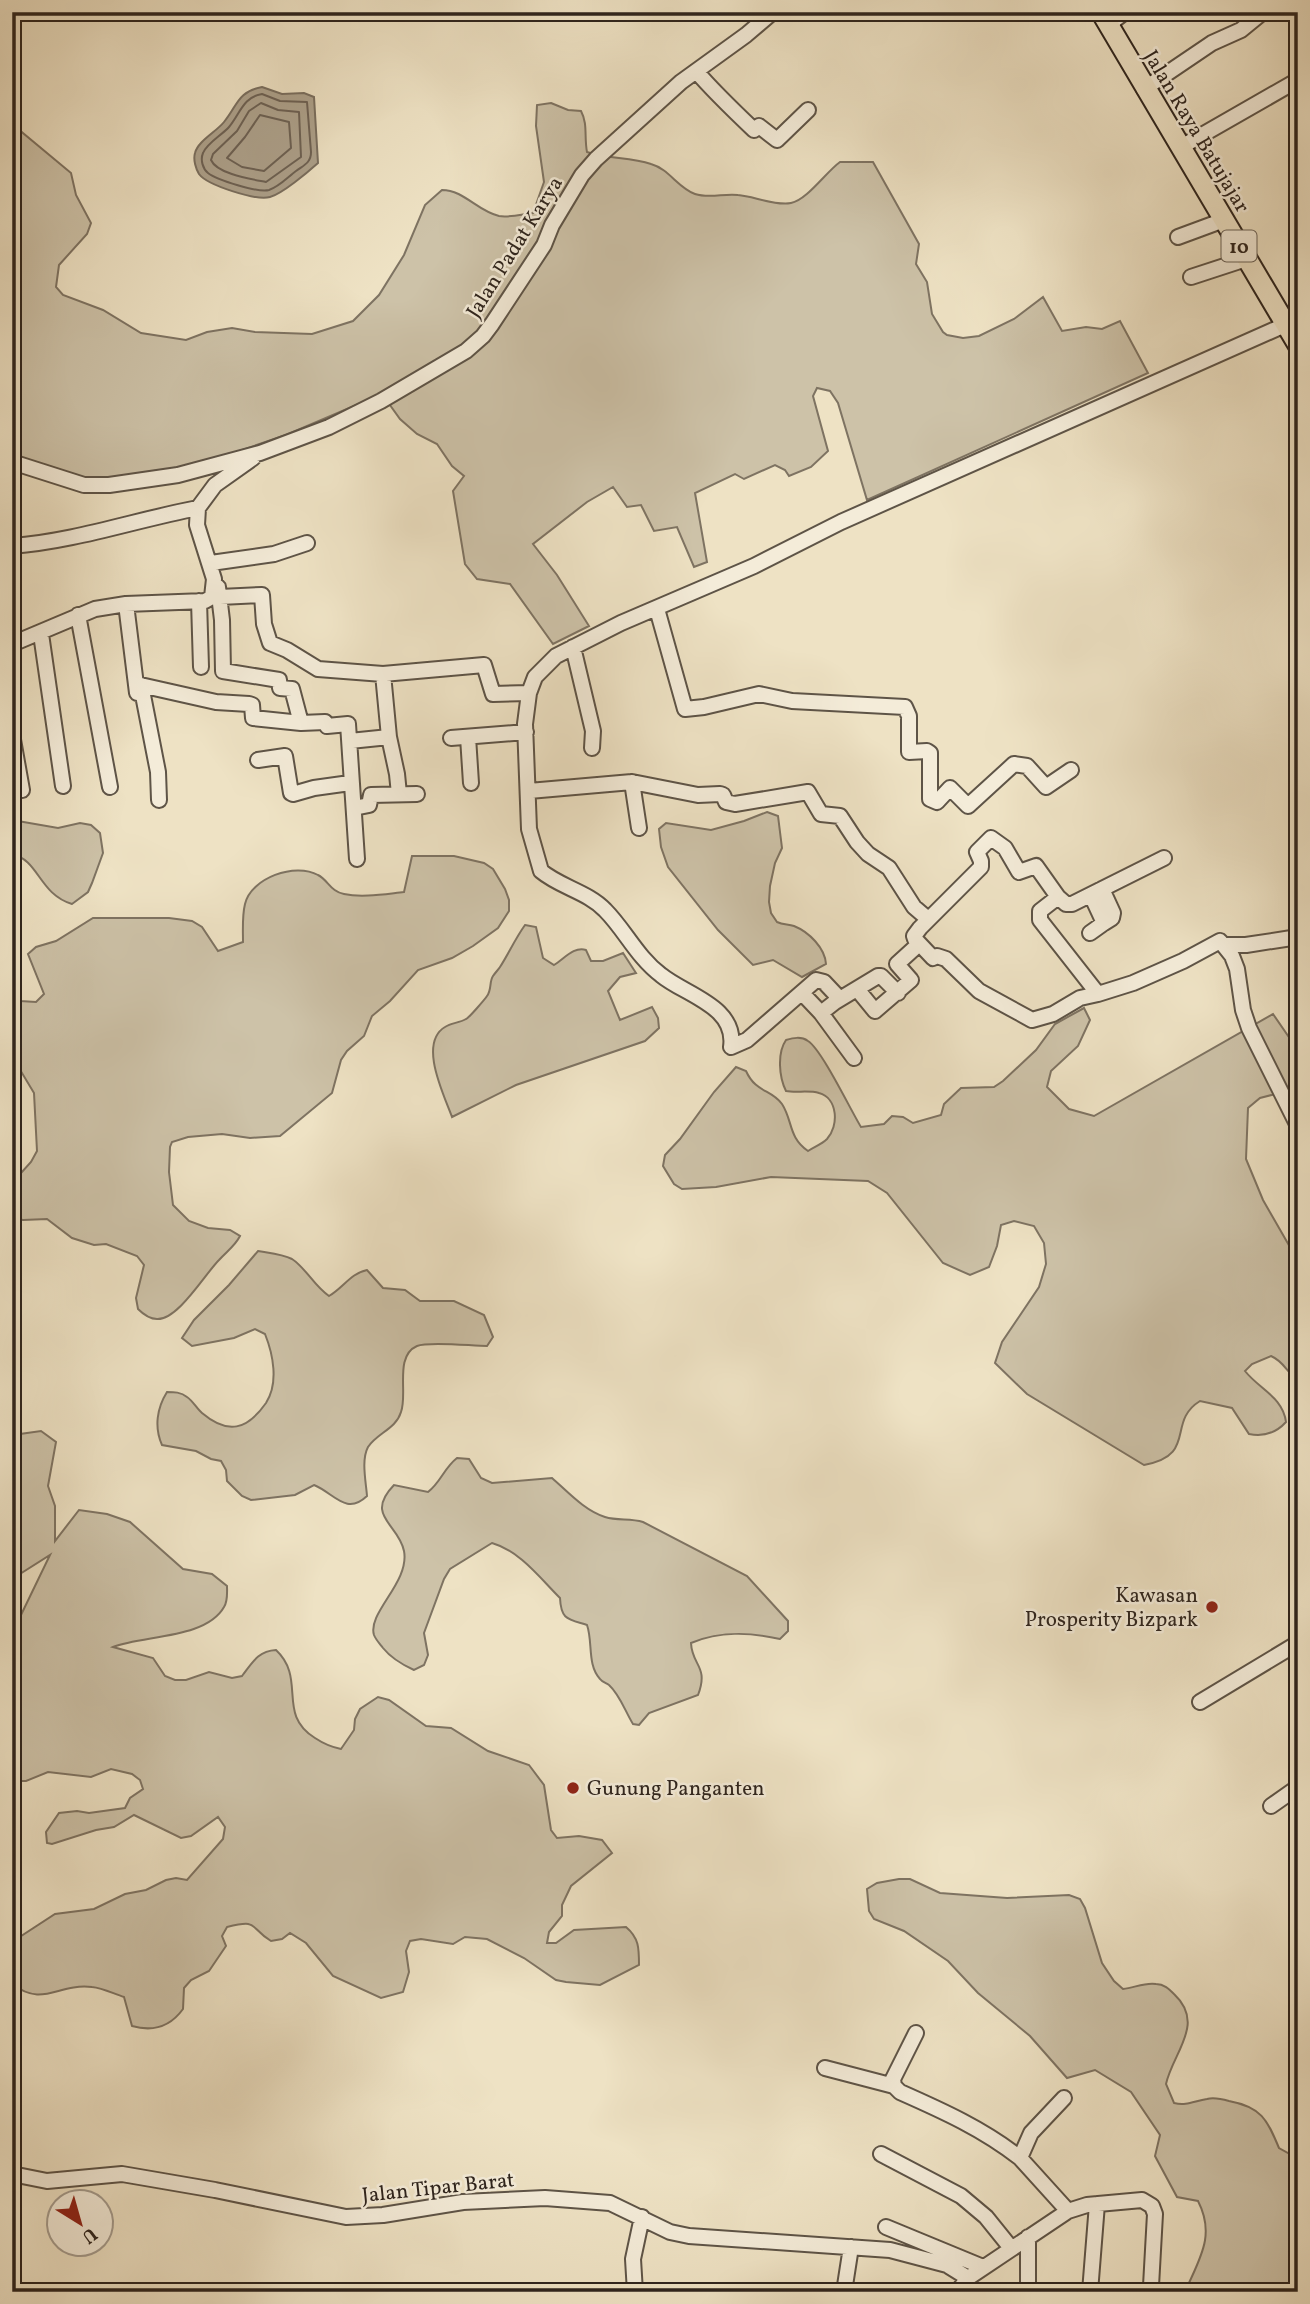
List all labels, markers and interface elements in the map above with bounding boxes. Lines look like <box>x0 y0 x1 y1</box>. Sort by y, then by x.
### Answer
street label: Jalan Raya Batujajar <box>1136 45 1256 219</box>
street label: Jalan Padat Karya <box>460 171 571 324</box>
road number: 10 <box>1222 230 1256 262</box>
place label: Kawasan Prosperity Bizpark <box>1025 1582 1199 1635</box>
marker: Kawasan Prosperity Bizpark <box>1204 1599 1220 1615</box>
place label: Gunung Panganten <box>587 1775 765 1804</box>
marker: Gunung Panganten <box>565 1780 581 1796</box>
street label: Jalan Tipar Barat <box>360 2166 516 2211</box>
north arrow <box>46 2188 116 2258</box>
text: U <box>76 2221 102 2249</box>

